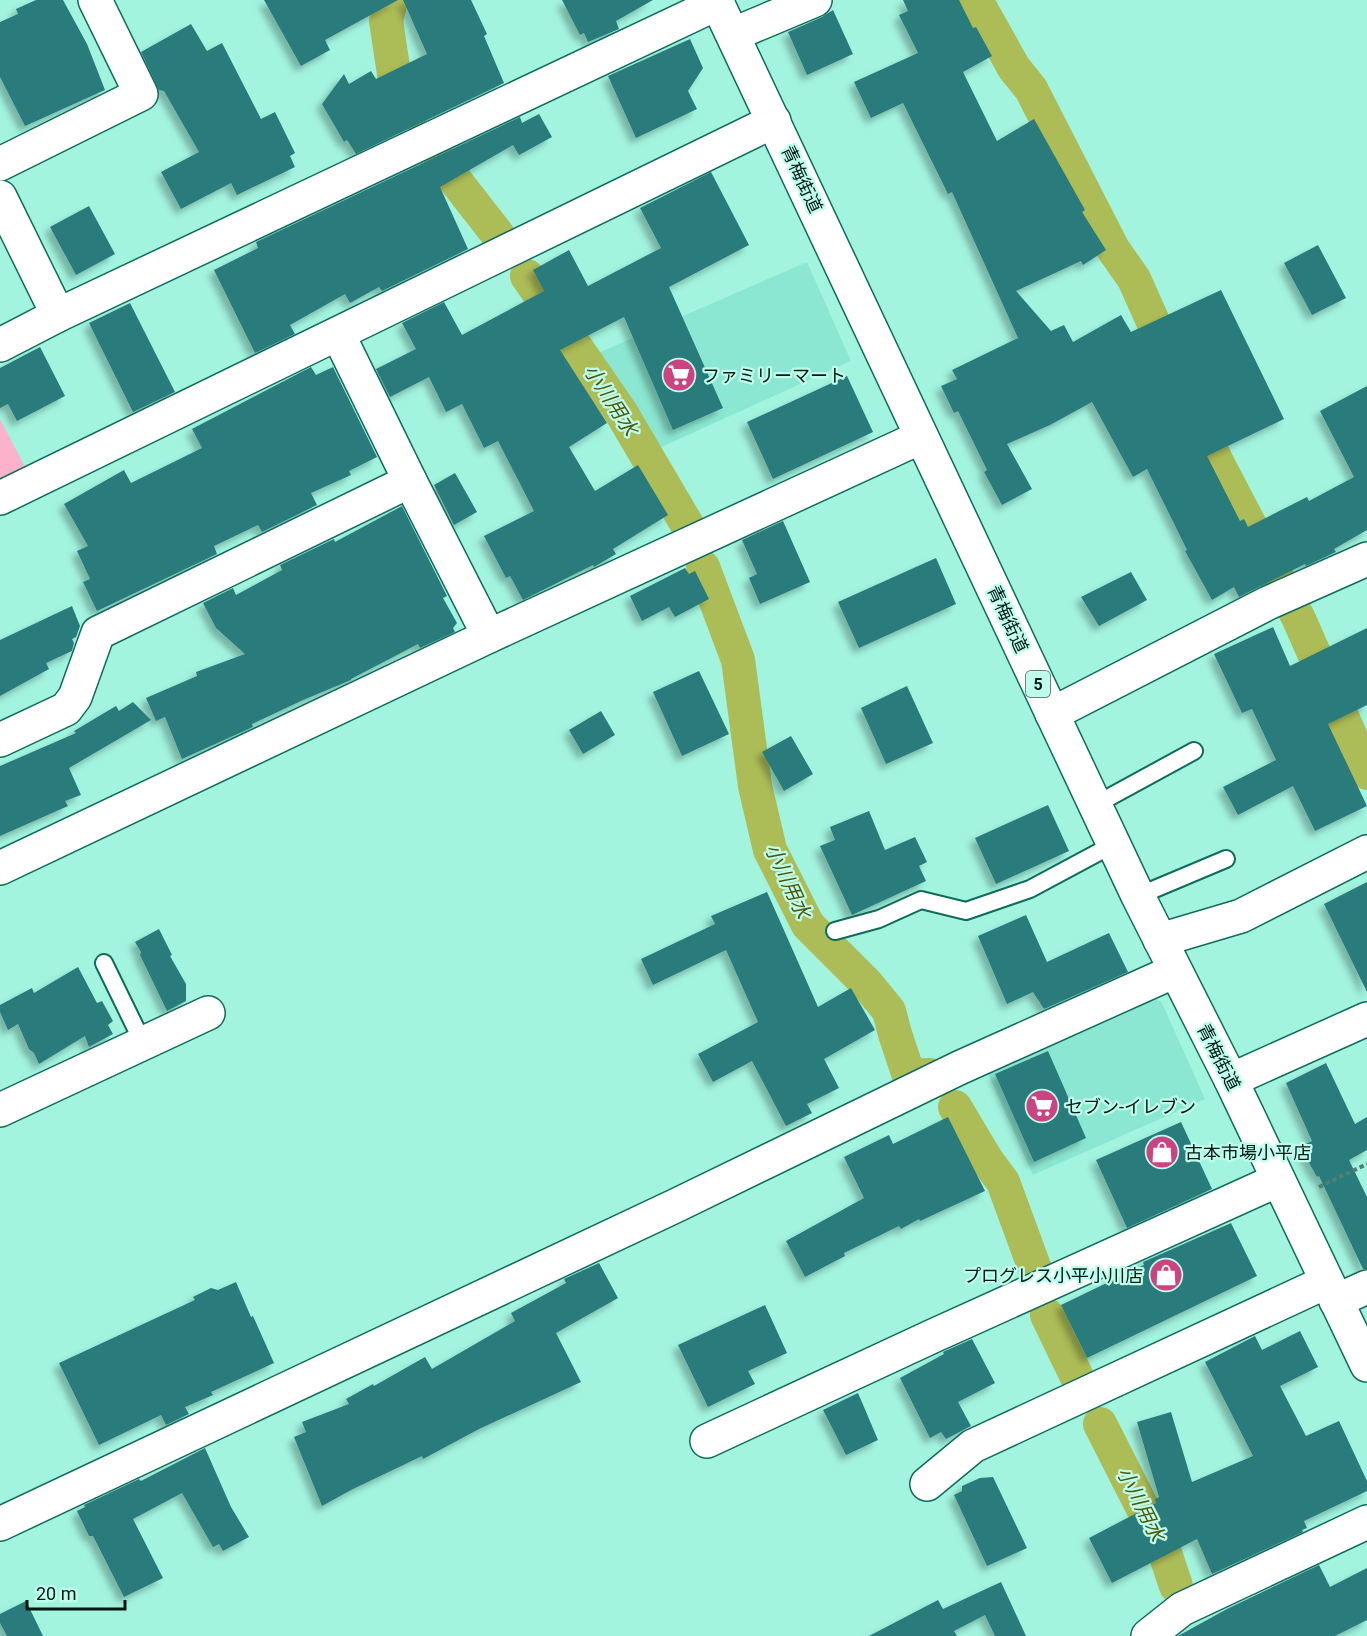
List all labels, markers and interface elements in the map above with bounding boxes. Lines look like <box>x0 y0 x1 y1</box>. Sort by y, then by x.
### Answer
street label: 青梅街道 <box>777 142 827 216</box>
supermarket icon: ファミリーマート <box>661 357 697 393</box>
water label: 小川用水 <box>579 360 644 442</box>
place label: ファミリーマート <box>702 365 846 386</box>
street label: 青梅街道 <box>983 582 1033 656</box>
road number: 5 <box>1026 671 1050 697</box>
water label: 小川用水 <box>760 840 817 924</box>
street label: 青梅街道 <box>1193 1020 1245 1094</box>
supermarket icon: セブン-イレブン <box>1024 1088 1060 1124</box>
place label: セブン-イレブン <box>1065 1096 1196 1117</box>
shop icon: 古本市場小平店 <box>1144 1134 1180 1170</box>
place label: 古本市場小平店 <box>1185 1142 1311 1163</box>
shop icon: プログレス小平小川店 <box>1148 1257 1184 1293</box>
place label: プログレス小平小川店 <box>963 1265 1143 1286</box>
water label: 小川用水 <box>1112 1463 1171 1547</box>
scale bar <box>27 1573 124 1611</box>
text: 20 m <box>36 1583 76 1604</box>

